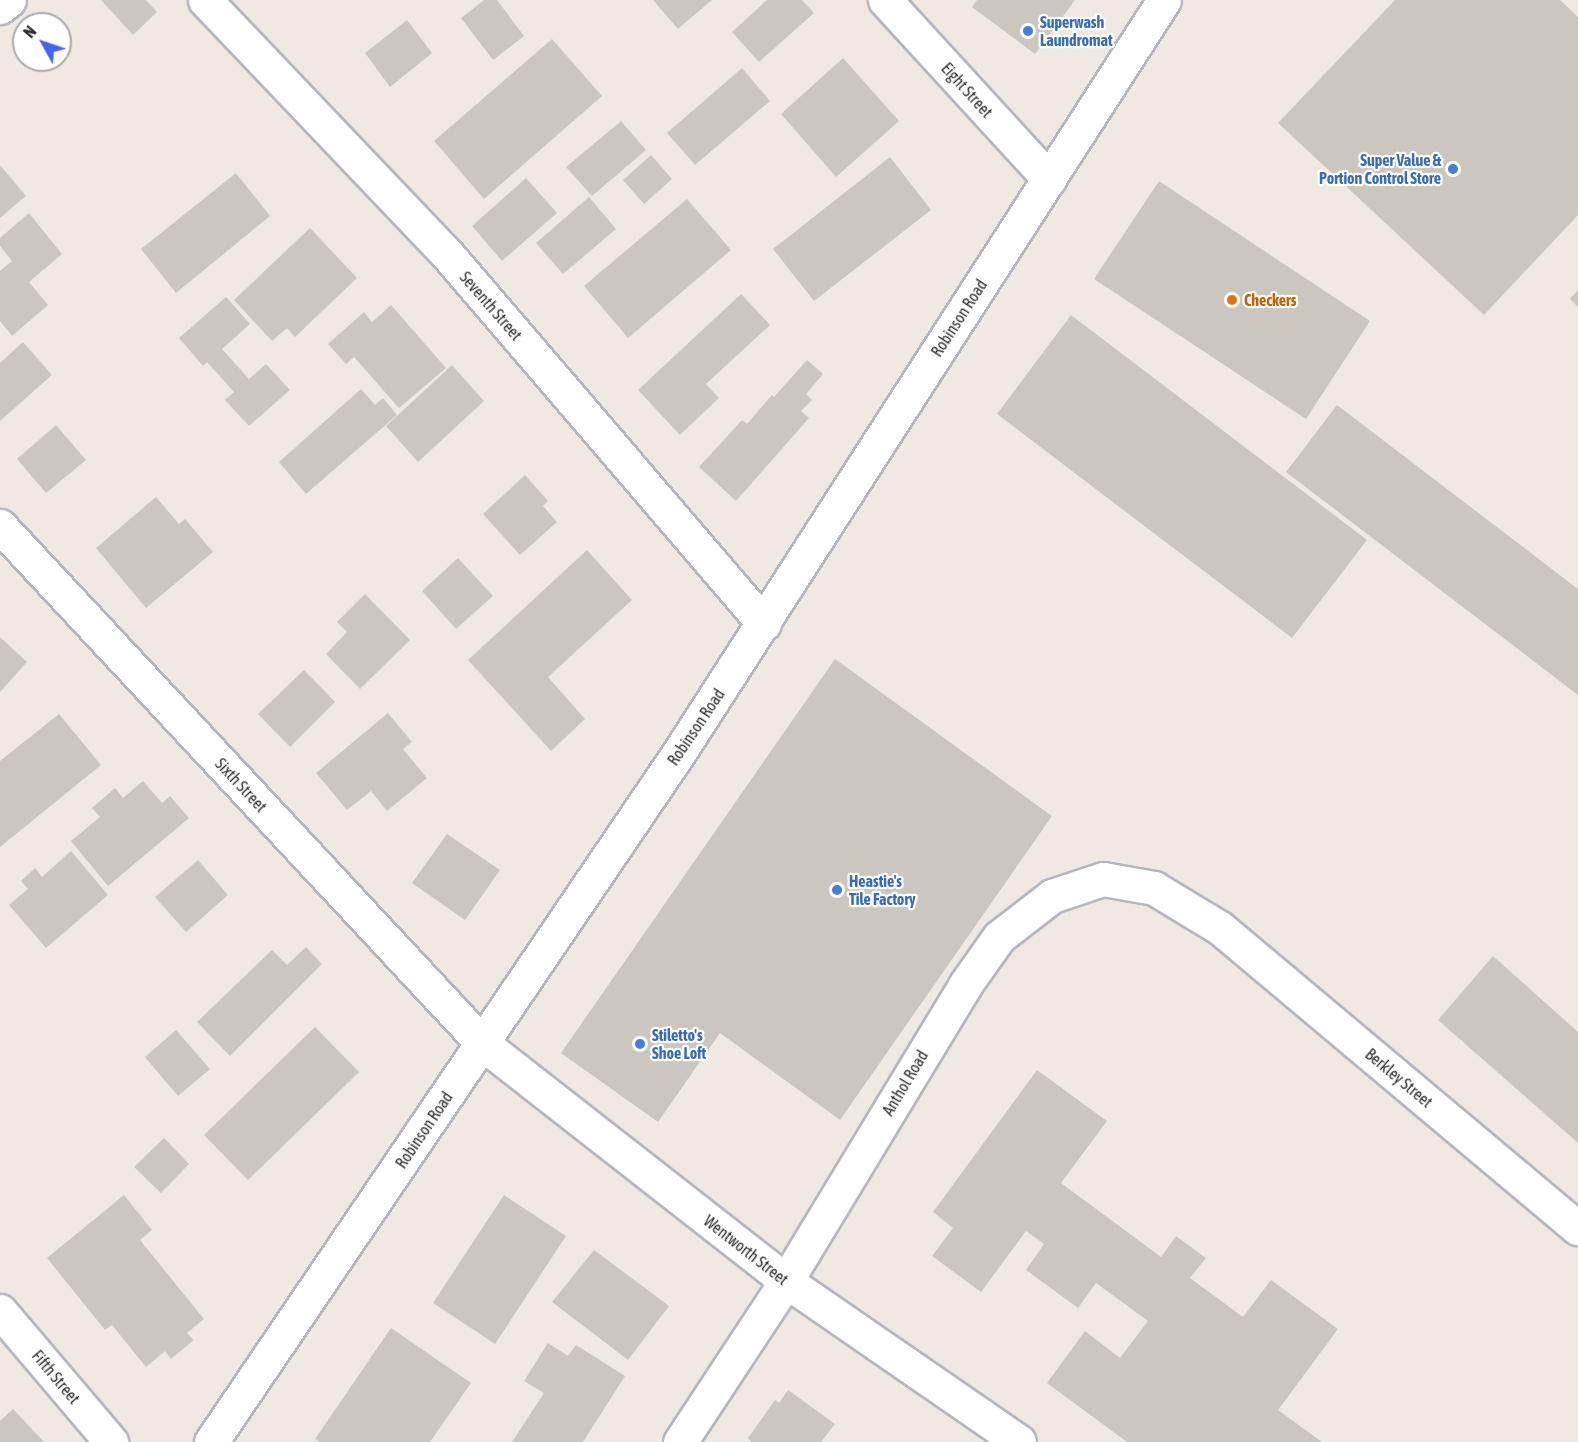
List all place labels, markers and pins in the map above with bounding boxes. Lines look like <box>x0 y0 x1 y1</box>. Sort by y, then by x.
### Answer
place label: Superwash Laundromat <box>1040 12 1113 50</box>
marker: Superwash Laundromat <box>1021 24 1035 38</box>
place label: Super Value & Portion Control Store <box>1319 150 1441 188</box>
marker: Super Value & Portion Control Store <box>1446 162 1460 176</box>
place label: Checkers <box>1244 290 1296 310</box>
marker: Checkers <box>1225 293 1239 307</box>
place label: Heastie's Tile Factory <box>849 871 916 909</box>
marker: Heastie's Tile Factory <box>830 883 844 897</box>
place label: Stiletto's Shoe Loft <box>652 1025 706 1063</box>
marker: Stiletto's Shoe Loft <box>633 1037 647 1051</box>

